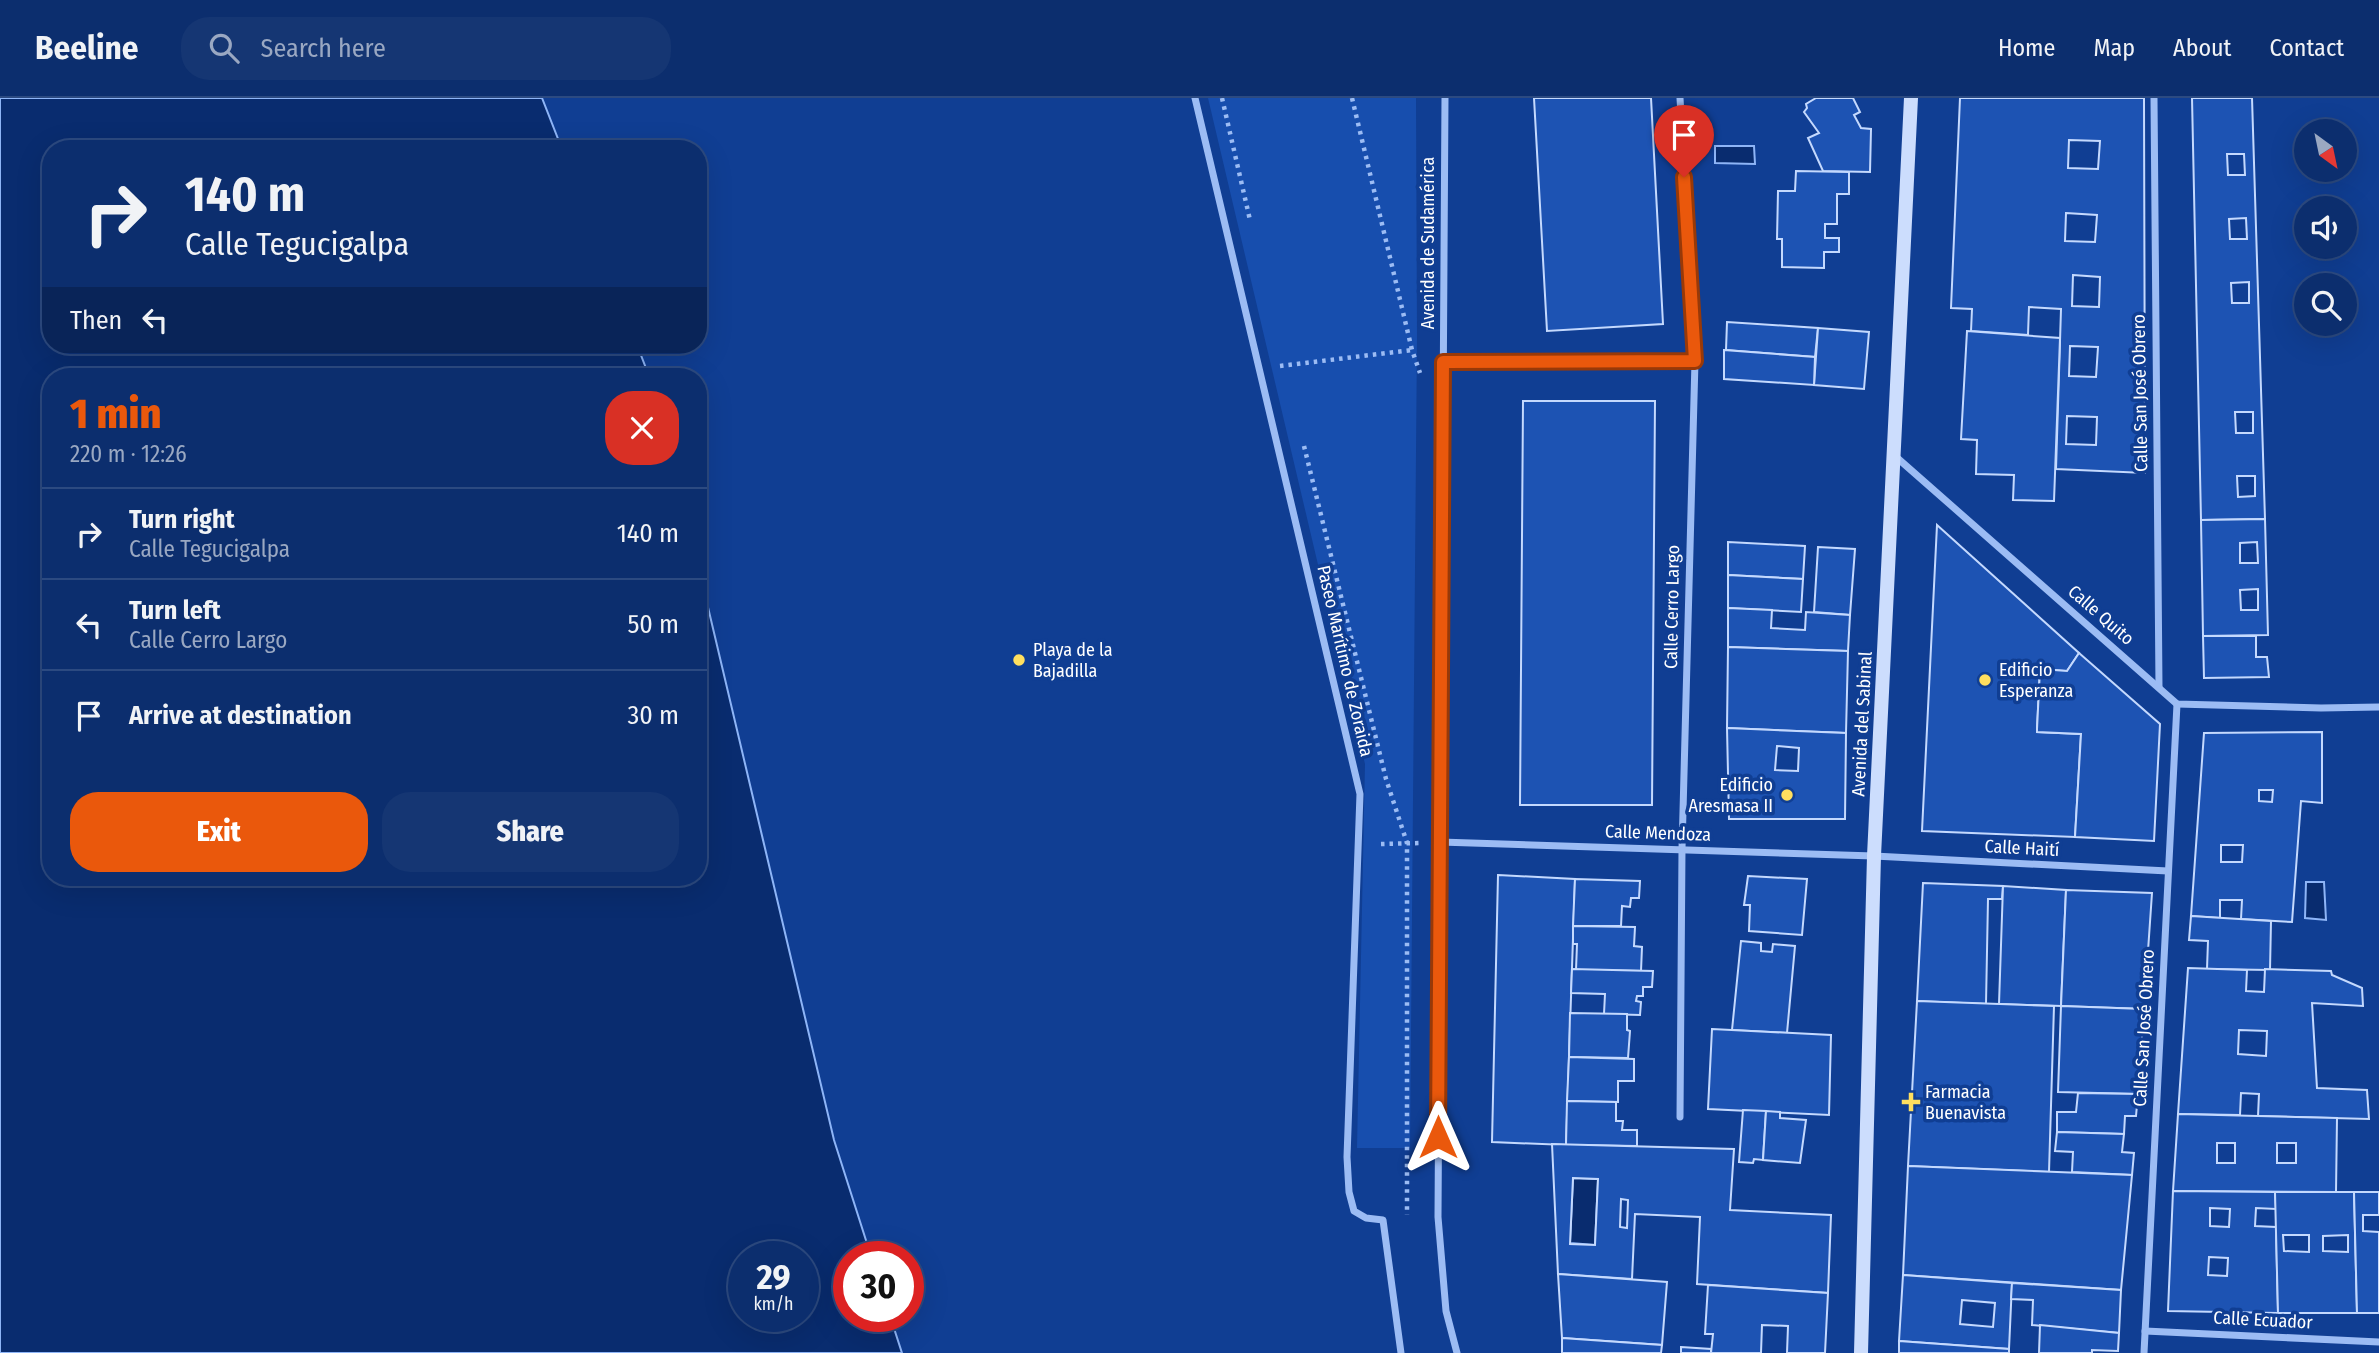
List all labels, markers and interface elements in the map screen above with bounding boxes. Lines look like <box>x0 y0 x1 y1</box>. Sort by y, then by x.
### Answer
search box <box>181 17 671 80</box>
text: Beeline <box>35 28 139 68</box>
icon: search <box>205 29 243 67</box>
text: Search here <box>261 33 386 64</box>
text: Home <box>1998 34 2055 62</box>
text: Map <box>2093 34 2135 62</box>
text: About <box>2173 34 2231 62</box>
text: Contact <box>2269 34 2344 62</box>
pin <box>1654 105 1714 177</box>
icon: arrive <box>1665 116 1703 154</box>
north arrow <box>2294 119 2357 182</box>
map controls <box>2294 119 2357 336</box>
street label: Avenida de Sudamérica <box>1417 157 1439 329</box>
text: 140 m <box>185 165 305 224</box>
icon: right <box>70 168 161 259</box>
button: sound <box>2294 196 2357 259</box>
text: Calle Tegucigalpa <box>185 225 409 263</box>
button: search <box>2294 273 2357 336</box>
icon: left <box>136 301 174 339</box>
text: Then <box>70 305 122 336</box>
street label: Calle San José Obrero <box>2128 314 2152 472</box>
text: 1 min <box>70 389 161 439</box>
button: close <box>605 391 679 465</box>
text: 220 m · 12:26 <box>70 440 187 468</box>
text: Turn right <box>129 504 235 535</box>
icon: right <box>70 515 108 553</box>
text: 140 m <box>617 518 679 549</box>
text: Calle Tegucigalpa <box>129 535 290 563</box>
street label: Calle Cerro Largo <box>1660 545 1684 669</box>
street label: Paseo Marítimo de Zoraida <box>1312 563 1378 759</box>
street label: Calle Quito <box>2063 580 2139 650</box>
text: Turn left <box>129 595 221 626</box>
icon: left <box>70 606 108 644</box>
text: 50 m <box>627 609 679 640</box>
text: Calle Cerro Largo <box>129 626 287 654</box>
place label: Playa de la Bajadilla <box>1033 639 1113 682</box>
street label: Avenida del Sabinal <box>1847 651 1877 797</box>
marker: Playa de la Bajadilla <box>1011 652 1027 668</box>
place label: Edificio Esperanza <box>1999 659 2073 702</box>
marker: Edificio Esperanza <box>1977 672 1993 688</box>
icon: arrive <box>70 697 108 735</box>
text: Arrive at destination <box>129 700 352 731</box>
text: 30 m <box>628 700 679 731</box>
place label: Edificio Aresmasa II <box>1689 774 1773 817</box>
marker: Edificio Aresmasa II <box>1779 787 1795 803</box>
button: Exit <box>70 792 368 872</box>
button: Share <box>382 792 679 872</box>
street label: Calle Mendoza <box>1605 820 1712 846</box>
street label: Calle Haití <box>1984 835 2060 861</box>
street label: Calle San José Obrero <box>2129 949 2159 1107</box>
place label: Farmacia Buenavista <box>1925 1081 2006 1124</box>
marker: Farmacia Buenavista <box>1903 1094 1919 1110</box>
position arrow <box>1401 1100 1475 1174</box>
speed limit sign: 30 <box>833 1241 924 1332</box>
text: 29 <box>756 1256 791 1298</box>
text: km/h <box>753 1293 794 1315</box>
street label: Calle Ecuador <box>2213 1306 2314 1334</box>

